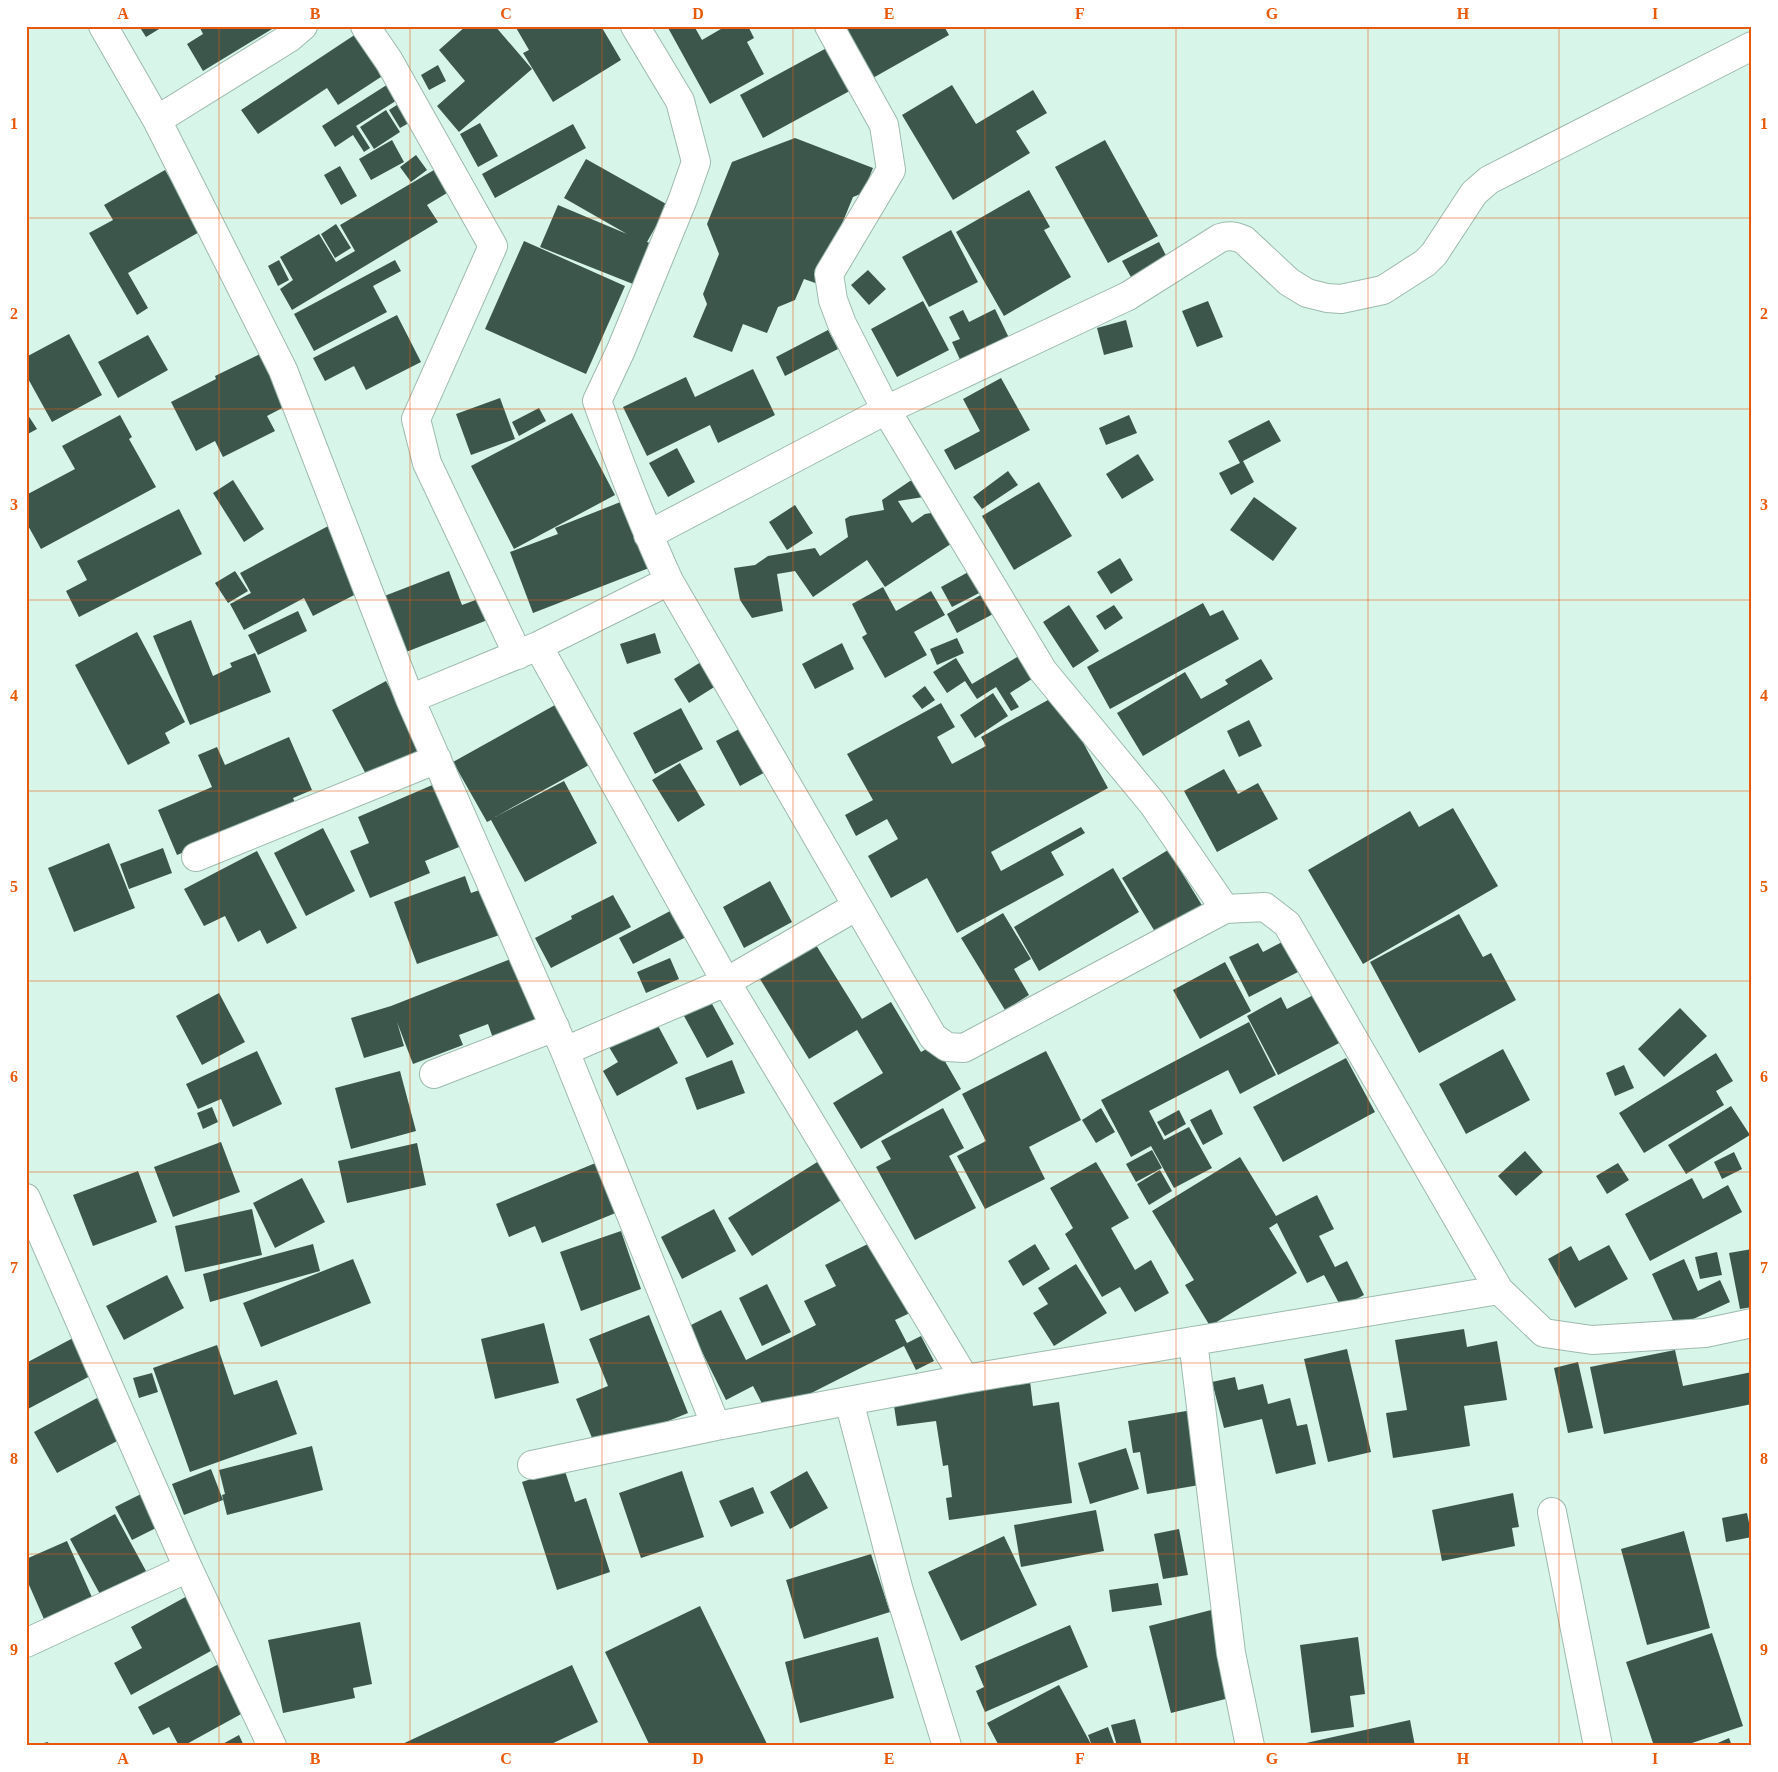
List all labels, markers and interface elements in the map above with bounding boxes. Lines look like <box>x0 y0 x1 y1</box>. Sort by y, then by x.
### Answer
text: A <box>117 5 129 22</box>
text: B <box>310 5 321 22</box>
text: C <box>500 5 512 22</box>
text: D <box>692 5 704 22</box>
text: E <box>884 5 894 22</box>
text: F <box>1075 5 1085 22</box>
text: G <box>1266 5 1279 22</box>
text: H <box>1457 5 1470 22</box>
text: I <box>1652 5 1658 22</box>
text: 1 <box>10 115 18 132</box>
text: 1 <box>1760 115 1768 132</box>
text: 2 <box>10 305 18 322</box>
text: 2 <box>1760 305 1768 322</box>
text: 3 <box>10 496 18 513</box>
text: 3 <box>1760 496 1768 513</box>
text: 4 <box>10 687 18 704</box>
text: 4 <box>1760 687 1768 704</box>
text: 5 <box>10 878 18 895</box>
text: 5 <box>1760 878 1768 895</box>
text: 6 <box>10 1068 18 1085</box>
text: 6 <box>1760 1068 1768 1085</box>
text: 7 <box>10 1259 18 1276</box>
text: 7 <box>1760 1259 1768 1276</box>
text: 8 <box>10 1450 18 1467</box>
text: 8 <box>1760 1450 1768 1467</box>
text: 9 <box>10 1641 18 1658</box>
text: 9 <box>1760 1641 1768 1658</box>
text: A <box>117 1750 129 1767</box>
text: B <box>310 1750 321 1767</box>
text: C <box>500 1750 512 1767</box>
text: D <box>692 1750 704 1767</box>
text: E <box>884 1750 894 1767</box>
text: F <box>1075 1750 1085 1767</box>
text: G <box>1266 1750 1279 1767</box>
text: H <box>1457 1750 1470 1767</box>
text: I <box>1652 1750 1658 1767</box>

